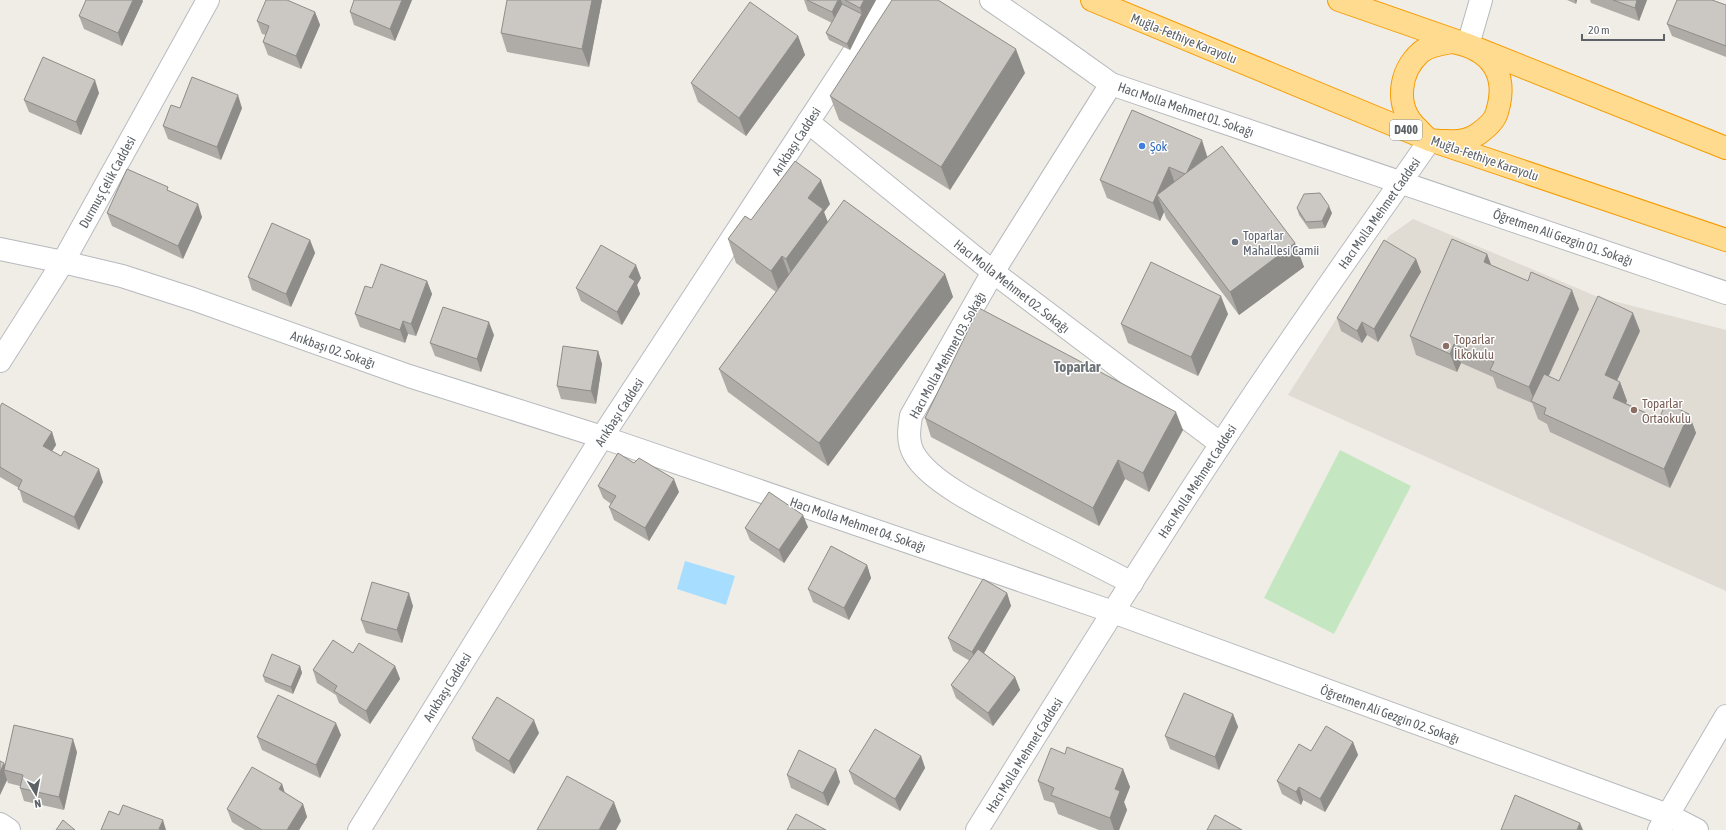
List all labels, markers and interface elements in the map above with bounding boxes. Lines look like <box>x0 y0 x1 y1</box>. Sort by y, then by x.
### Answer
street label: Muğla-Fethiye Karayolu <box>1129 10 1239 67</box>
scale bar <box>1582 16 1664 42</box>
text: 20 m <box>1588 23 1610 37</box>
street label: Hacı Molla Mehmet 01. Sokağı <box>1116 79 1256 140</box>
street label: Arıkbaşı Caddesi <box>769 104 824 178</box>
road number: D400 <box>1390 120 1422 140</box>
street label: Muğla-Fethiye Karayolu <box>1429 133 1541 184</box>
street label: Durmuş Çelik Caddesi <box>76 134 139 231</box>
place label: Şok <box>1150 139 1168 154</box>
marker: Şok <box>1137 141 1147 151</box>
street label: Hacı Molla Mehmet Caddesi <box>1335 155 1423 272</box>
street label: Öğretmen Ali Gezgin 01. Sokağı <box>1491 206 1635 268</box>
place label: Toparlar Mahallesi Camii <box>1243 228 1319 258</box>
street label: Hacı Molla Mehmet 02. Sokağı <box>951 237 1073 336</box>
marker: Toparlar Mahallesi Camii <box>1230 237 1240 247</box>
street label: Hacı Molla Mehmet 03. Sokağı <box>906 289 989 421</box>
street label: Arıkbaşı 02. Sokağı <box>288 328 377 371</box>
place label: Toparlar İlkokulu <box>1454 332 1495 362</box>
marker: Toparlar İlkokulu <box>1441 341 1451 351</box>
district label: Toparlar <box>1054 358 1101 375</box>
street label: Arıkbaşı Caddesi <box>592 375 647 449</box>
place label: Toparlar Ortaokulu <box>1642 396 1691 426</box>
marker: Toparlar Ortaokulu <box>1629 405 1639 415</box>
street label: Hacı Molla Mehmet Caddesi <box>1155 422 1240 541</box>
street label: Hacı Molla Mehmet 04. Sokağı <box>788 494 928 555</box>
street label: Arıkbaşı Caddesi <box>420 650 475 724</box>
street label: Öğretmen Ali Gezgin 02. Sokağı <box>1318 682 1461 747</box>
street label: Hacı Molla Mehmet Caddesi <box>983 695 1066 815</box>
north arrow <box>16 774 56 814</box>
text: N <box>33 797 42 810</box>

